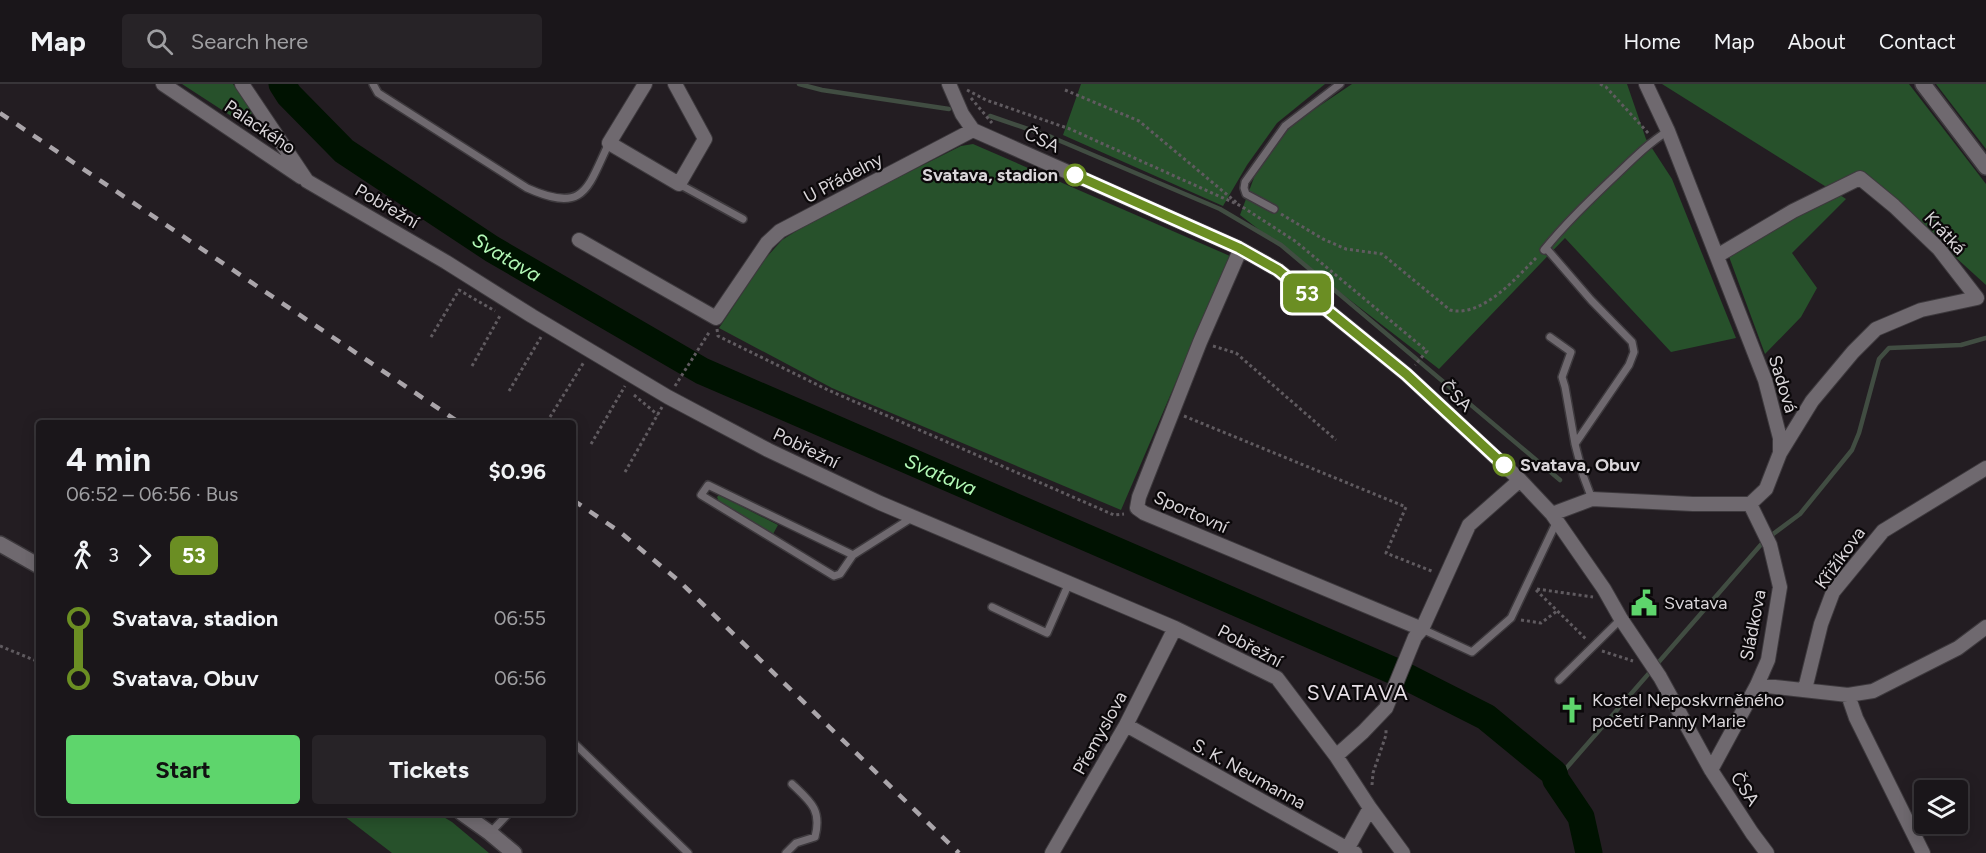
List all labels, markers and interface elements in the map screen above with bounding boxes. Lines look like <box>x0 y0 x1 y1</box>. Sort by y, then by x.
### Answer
search box <box>122 14 542 68</box>
text: Map <box>30 24 86 58</box>
icon: search <box>143 25 176 58</box>
text: Search here <box>191 28 308 55</box>
text: Home <box>1624 29 1681 54</box>
text: Map <box>1714 29 1755 54</box>
text: About <box>1788 29 1846 54</box>
text: Contact <box>1879 29 1956 54</box>
street label: Palackého <box>220 95 300 159</box>
street label: ČSA <box>1021 123 1063 157</box>
street label: U Přádelny <box>800 148 887 208</box>
place label: Svatava, stadion <box>922 164 1058 186</box>
marker: Svatava, stadion <box>1064 164 1086 186</box>
street label: Pobřežní <box>351 179 424 233</box>
street label: Krátká <box>1920 207 1970 259</box>
water label: Svatava <box>468 227 546 287</box>
line badge: 53 <box>1280 274 1334 312</box>
text: 53 <box>1295 281 1319 306</box>
street label: Sadová <box>1764 352 1802 416</box>
street label: ČSA <box>1435 376 1477 416</box>
street label: Pobřežní <box>770 423 843 474</box>
text: 4 min <box>66 440 151 479</box>
water label: Svatava <box>901 448 980 501</box>
marker: Svatava, Obuv <box>1493 454 1515 476</box>
place label: Svatava, Obuv <box>1520 454 1640 476</box>
text: $0.96 <box>489 458 546 485</box>
text: 06:52 – 06:56 · Bus <box>66 482 238 506</box>
street label: Sportovní <box>1151 486 1232 538</box>
street label: Křižíkova <box>1810 523 1870 593</box>
icon: walk <box>66 539 99 572</box>
icon: forward <box>128 539 161 572</box>
text: 3 <box>108 543 119 567</box>
text: 53 <box>182 543 206 568</box>
public building icon: Svatava <box>1629 588 1659 618</box>
street label: Sládkova <box>1735 588 1771 662</box>
place label: Svatava <box>1664 592 1728 614</box>
text: Svatava, stadion <box>112 605 278 632</box>
text: 06:55 <box>494 606 546 630</box>
street label: Pobřežní <box>1214 620 1287 673</box>
text: Svatava, Obuv <box>112 665 259 692</box>
text: 06:56 <box>494 666 546 690</box>
district label: SVATAVA <box>1307 680 1409 705</box>
street label: Přemyslova <box>1068 688 1132 778</box>
place label: Kostel Neposkvrněného početí Panny Marie <box>1592 689 1784 732</box>
church icon: Kostel Neposkvrněného početí Panny Marie <box>1557 695 1587 725</box>
street label: S. K. Neumanna <box>1189 734 1309 814</box>
button: Start <box>66 735 300 804</box>
button: Tickets <box>312 735 546 804</box>
street label: ČSA <box>1726 768 1764 810</box>
map controls <box>1914 780 1968 834</box>
button: layers <box>1914 780 1968 834</box>

